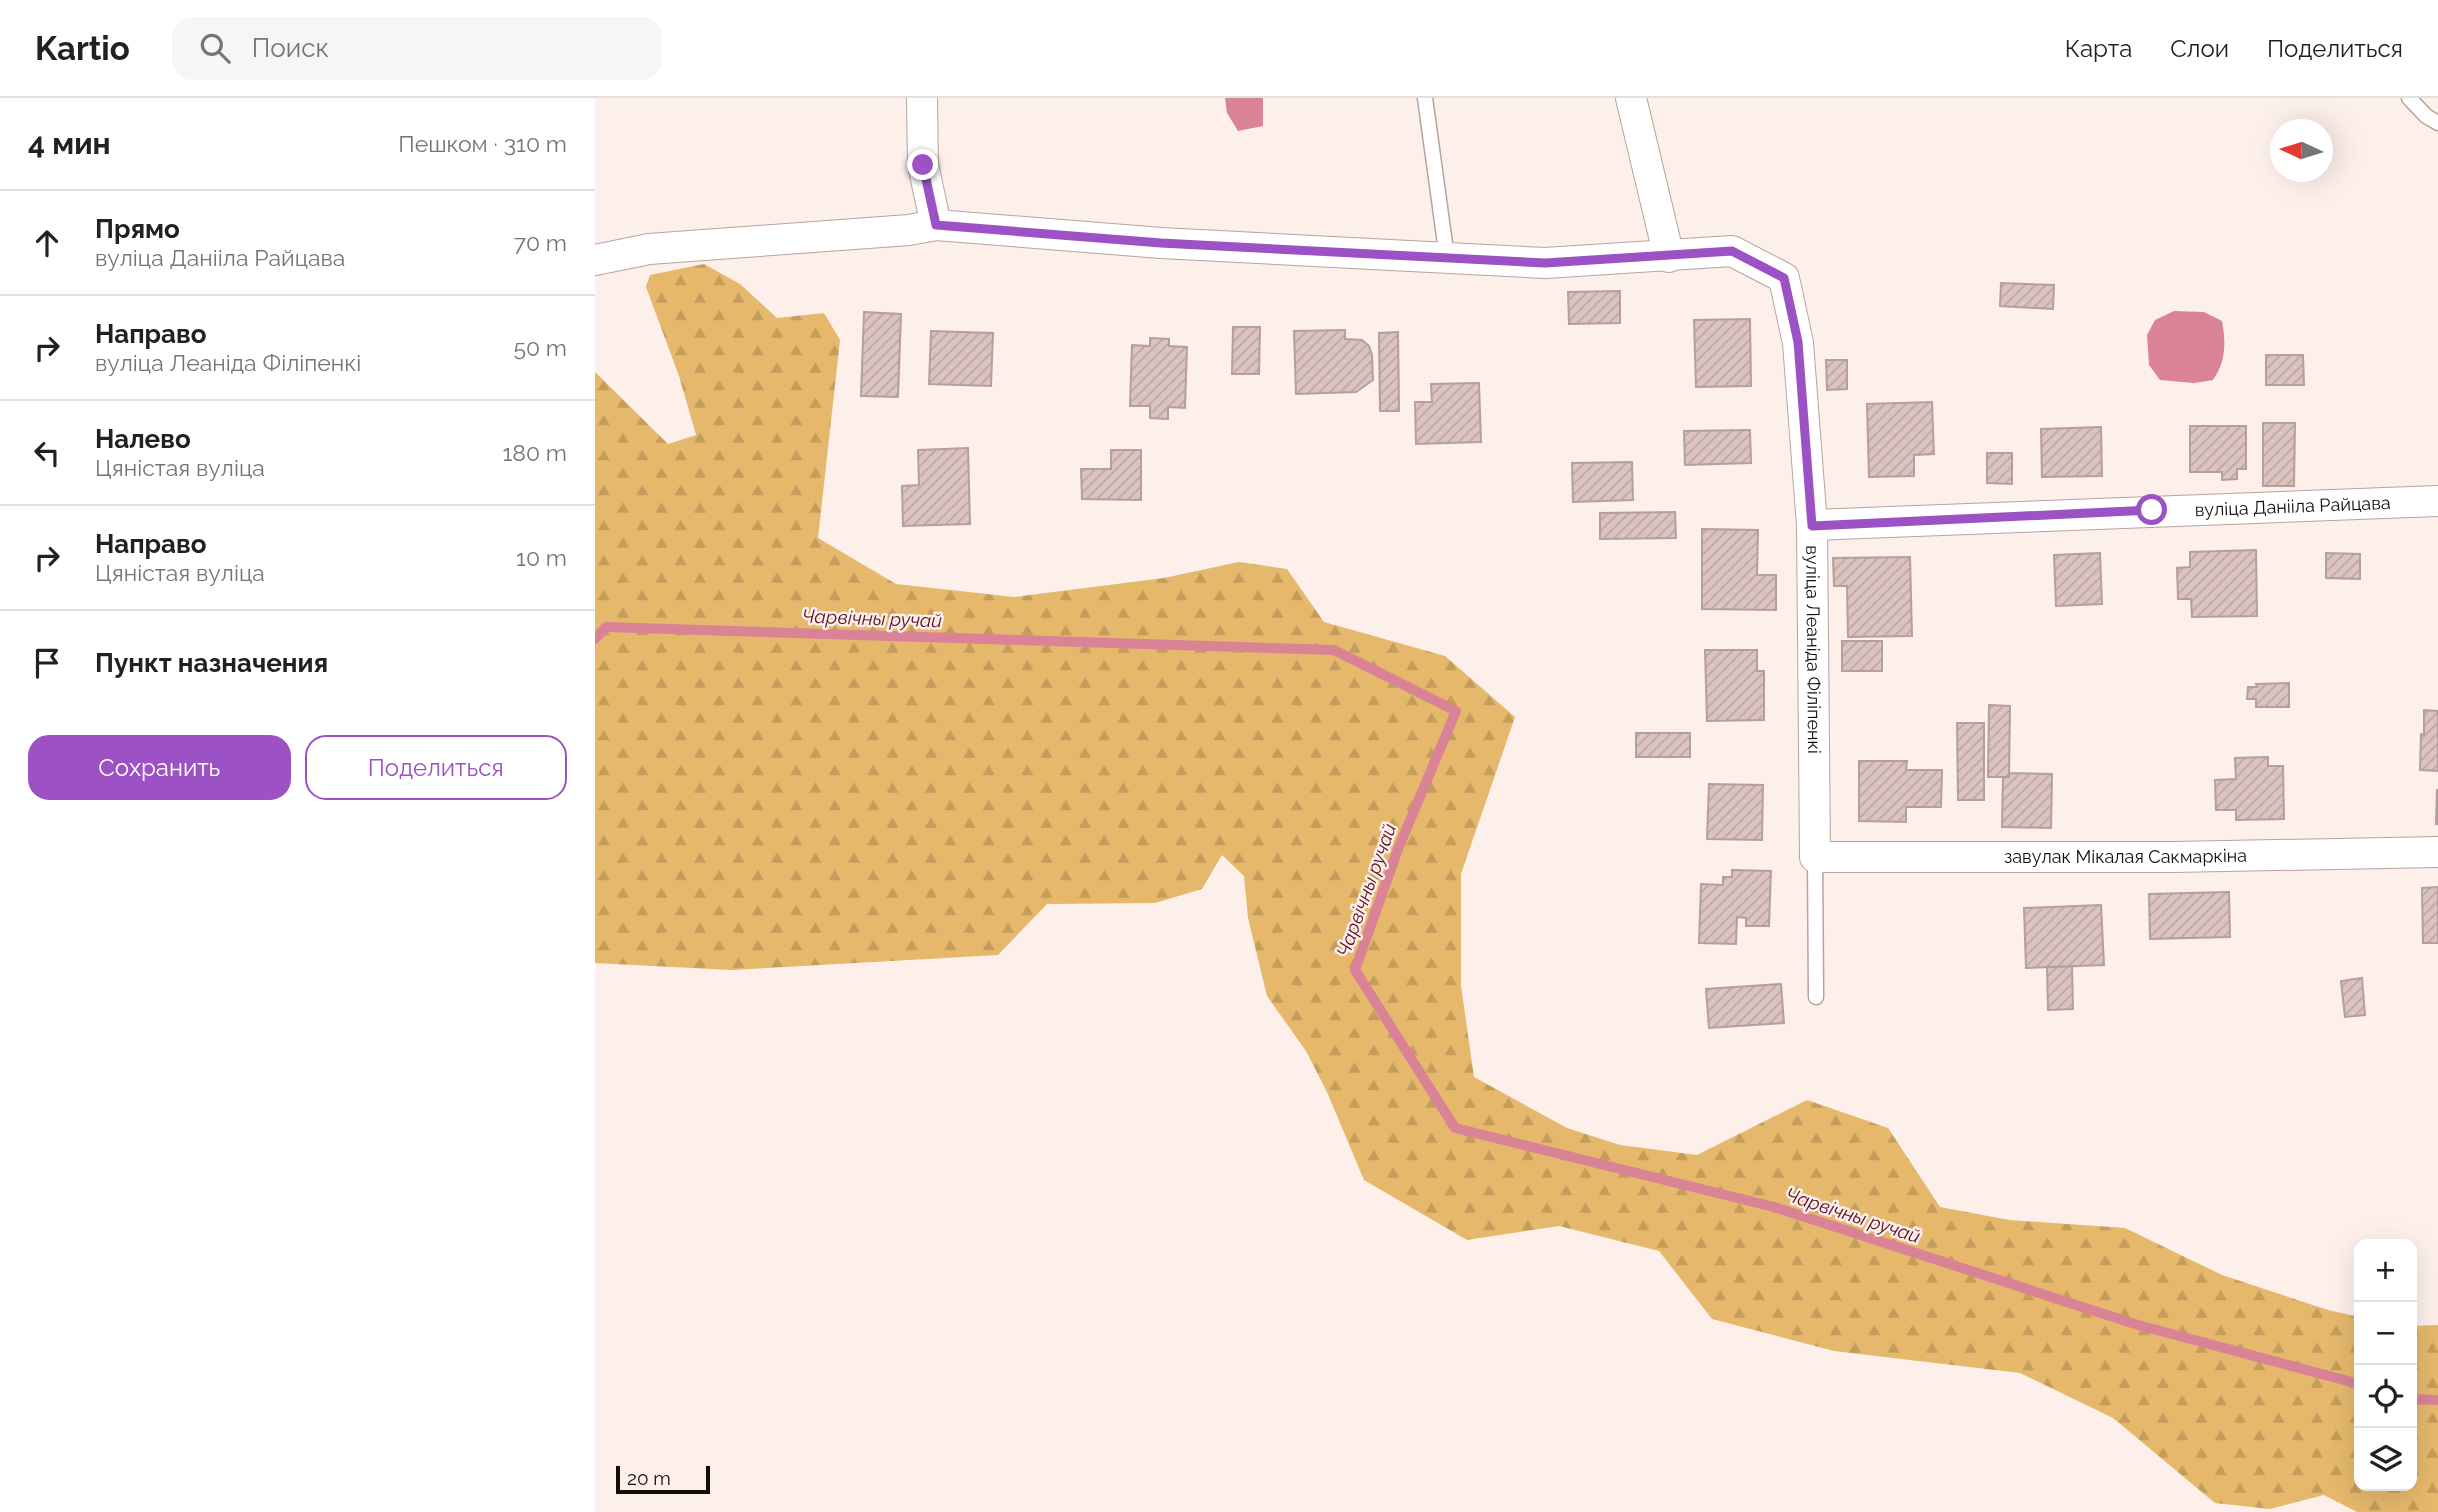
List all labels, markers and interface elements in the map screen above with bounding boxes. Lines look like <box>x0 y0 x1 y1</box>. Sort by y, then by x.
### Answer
search box <box>172 17 662 80</box>
text: Kartio <box>35 29 130 68</box>
icon: search <box>196 29 234 67</box>
text: Поиск <box>252 33 329 63</box>
text: Карта <box>2065 34 2132 63</box>
text: Слои <box>2170 34 2229 63</box>
text: Поделиться <box>2267 34 2403 63</box>
north arrow <box>2270 119 2333 182</box>
text: 4 мин <box>28 126 111 161</box>
text: Пешком · 310 m <box>398 130 567 157</box>
route end <box>907 149 938 180</box>
text: Прямо <box>95 214 180 244</box>
icon: ahead <box>28 224 66 262</box>
text: 70 m <box>514 229 567 256</box>
text: вуліца Данііла Райцава <box>95 244 345 271</box>
text: Направо <box>95 319 206 349</box>
icon: right <box>28 329 66 367</box>
text: 50 m <box>513 334 567 361</box>
text: вуліца Леаніда Філіпенкі <box>95 349 361 376</box>
text: Налево <box>95 424 191 454</box>
icon: left <box>28 434 66 472</box>
text: 180 m <box>502 439 567 466</box>
text: Цяністая вуліца <box>95 454 265 481</box>
street label: вуліца Данііла Райцава <box>2194 492 2391 520</box>
route start <box>2136 494 2167 525</box>
text: Направо <box>95 529 206 559</box>
icon: right <box>28 539 66 577</box>
text: 10 m <box>516 544 567 571</box>
street label: вуліца Леаніда Філіпенкі <box>1802 545 1825 754</box>
text: Цяністая вуліца <box>95 559 265 586</box>
water label: Чарвічны ручай <box>802 605 943 631</box>
icon: arrive <box>28 644 66 682</box>
text: Пункт назначения <box>95 648 328 678</box>
button: Сохранить <box>28 735 291 800</box>
button: Поделиться <box>305 735 567 800</box>
water label: Чарвічны ручай <box>1332 820 1400 960</box>
street label: завулак Мікалая Сакмаркіна <box>2004 845 2247 867</box>
water label: Чарвічны ручай <box>1783 1183 1923 1247</box>
map controls <box>2354 1239 2417 1491</box>
button: + <box>2354 1239 2417 1302</box>
button: − <box>2354 1302 2417 1365</box>
button: locate <box>2354 1365 2417 1428</box>
button: layers <box>2354 1428 2417 1491</box>
scale bar <box>616 1463 711 1495</box>
text: 20 m <box>627 1467 671 1489</box>

